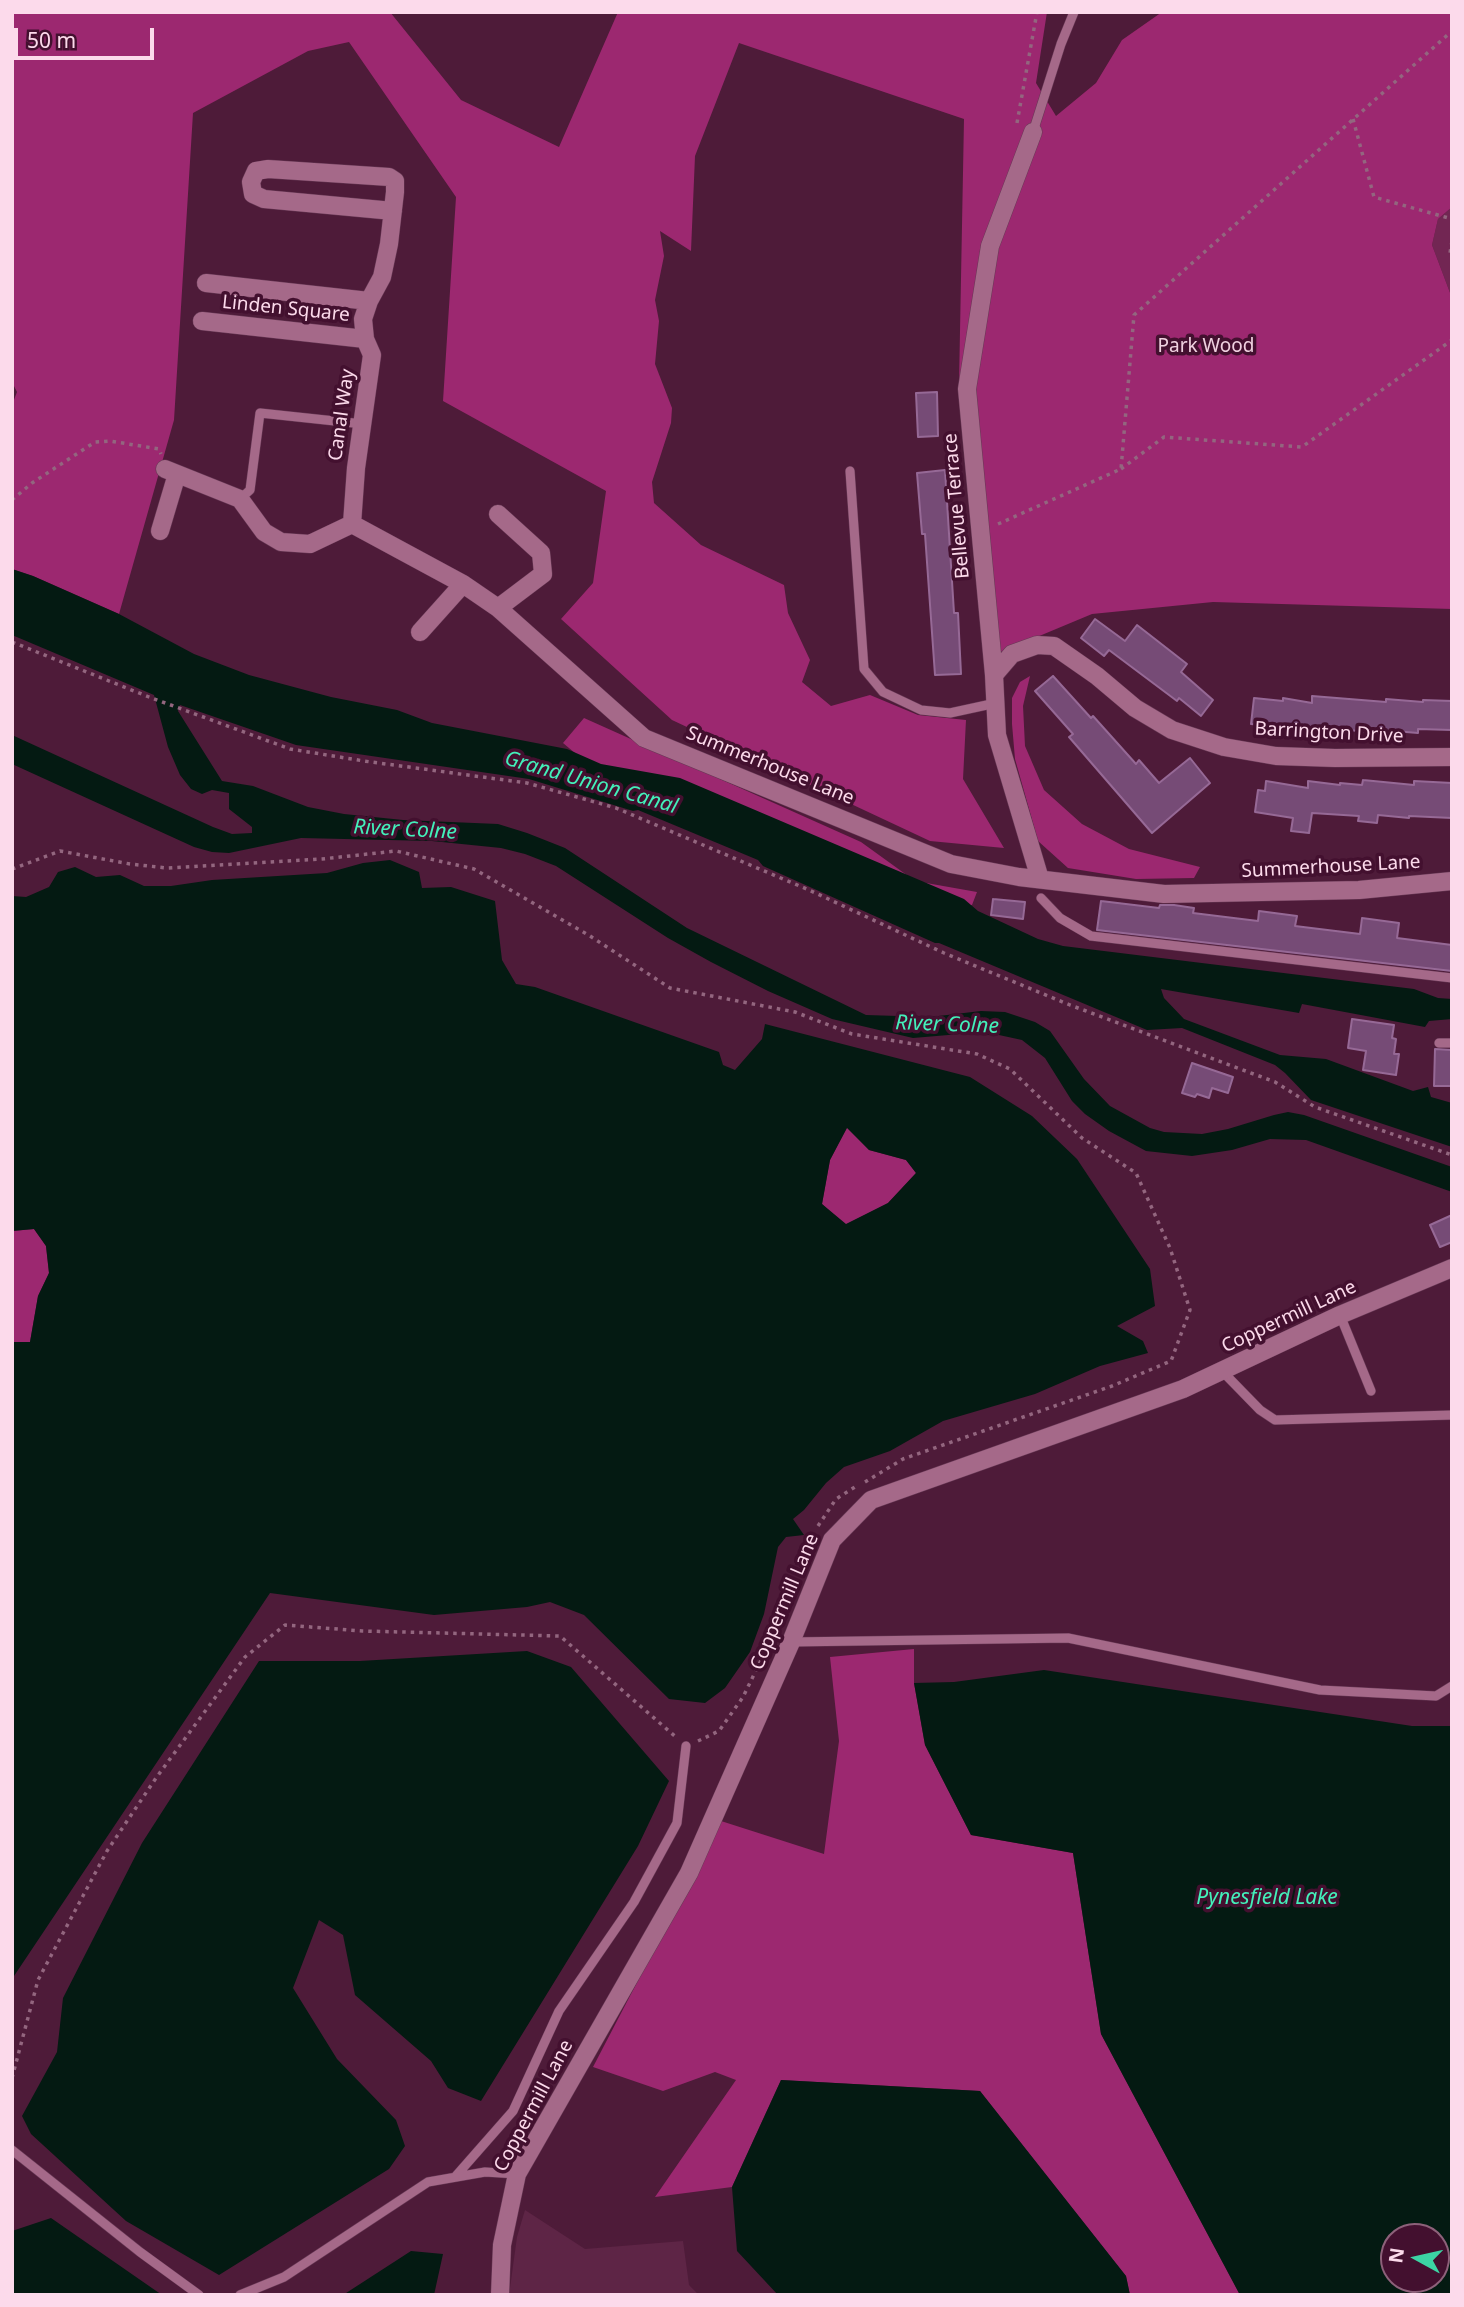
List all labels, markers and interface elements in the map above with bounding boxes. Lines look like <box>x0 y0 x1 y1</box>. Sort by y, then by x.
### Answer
scale bar <box>18 14 158 58</box>
text: 50 m <box>27 26 76 54</box>
street label: Linden Square <box>221 291 351 327</box>
park label: Park Wood <box>1157 336 1255 358</box>
street label: Canal Way <box>324 368 360 462</box>
street label: Bellevue Terrace <box>939 432 975 580</box>
street label: Barrington Drive <box>1254 718 1404 748</box>
street label: Summerhouse Lane <box>683 722 857 810</box>
water label: Grand Union Canal <box>502 746 680 820</box>
water label: River Colne <box>353 815 457 845</box>
street label: Summerhouse Lane <box>1241 851 1421 883</box>
water label: River Colne <box>895 1011 999 1039</box>
street label: Coppermill Lane <box>1218 1276 1360 1358</box>
street label: Coppermill Lane <box>746 1530 824 1674</box>
water label: Pynesfield Lake <box>1196 1885 1338 1911</box>
street label: Coppermill Lane <box>490 2036 578 2176</box>
north arrow <box>1380 2223 1450 2293</box>
text: N <box>1382 2246 1410 2265</box>

